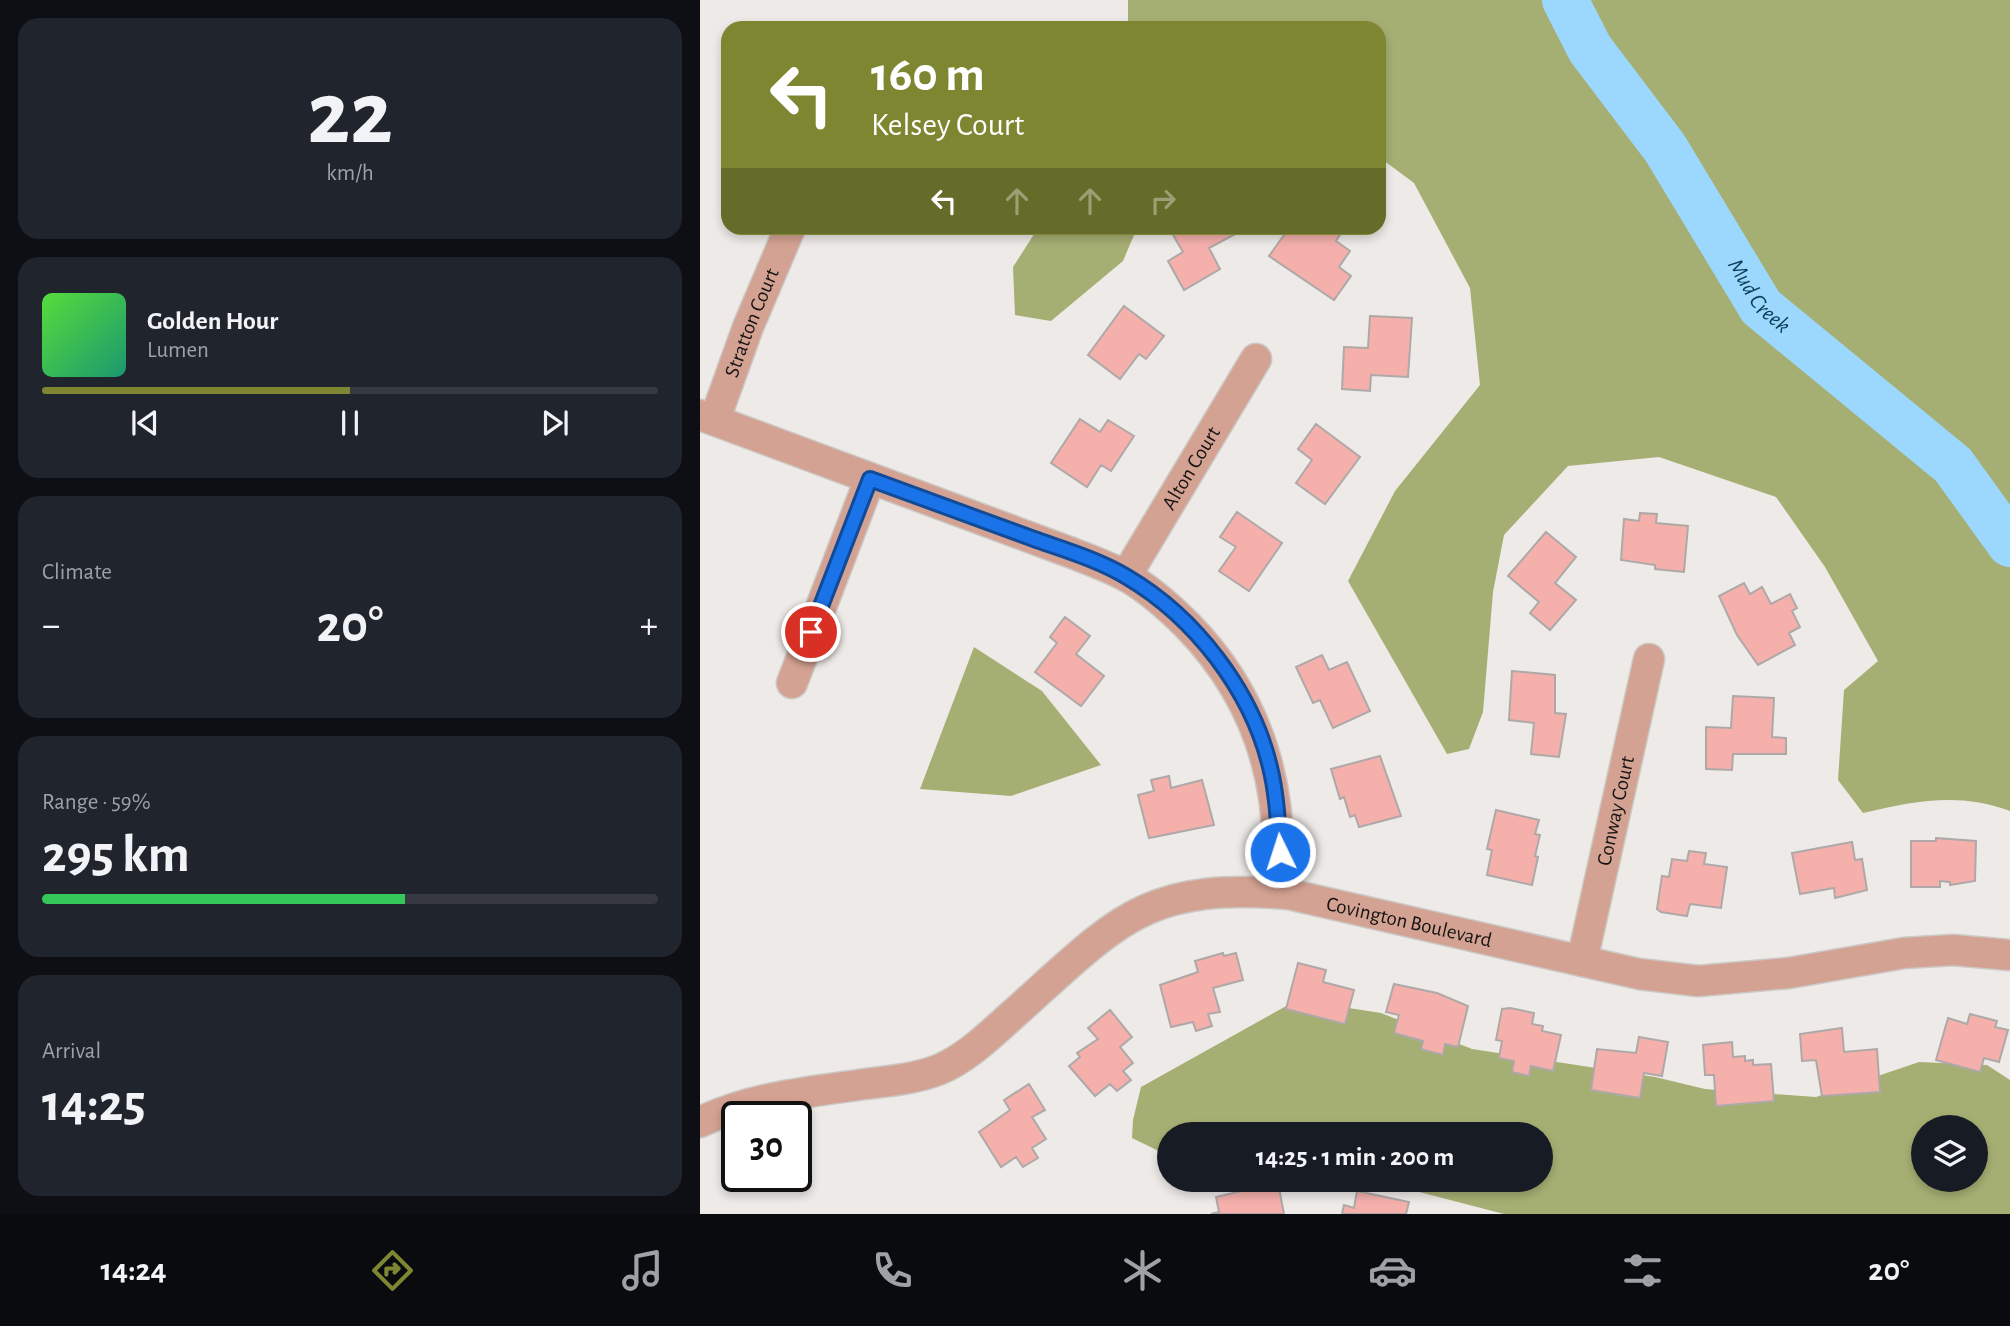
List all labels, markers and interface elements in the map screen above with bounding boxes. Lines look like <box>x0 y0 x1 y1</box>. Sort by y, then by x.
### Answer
icon: left <box>756 49 847 140</box>
text: 160 m <box>871 51 985 100</box>
text: 22 <box>307 69 393 160</box>
text: Kelsey Court <box>871 109 1024 141</box>
text: km/h <box>326 162 374 185</box>
icon: left <box>925 182 963 220</box>
icon: ahead <box>998 182 1036 220</box>
icon: ahead <box>1071 182 1109 220</box>
icon: right <box>1144 182 1182 220</box>
water label: Mud Creek <box>1723 255 1795 338</box>
street label: Stratton Court <box>720 265 782 380</box>
text: Golden Hour <box>147 308 278 334</box>
text: Lumen <box>147 339 209 362</box>
icon: previous <box>126 404 164 442</box>
icon: pause <box>331 404 369 442</box>
icon: next <box>536 404 574 442</box>
street label: Alton Court <box>1158 422 1224 513</box>
text: Climate <box>42 561 112 584</box>
text: 20° <box>317 599 383 651</box>
pin <box>781 602 841 662</box>
text: − <box>42 607 60 645</box>
text: + <box>640 607 658 645</box>
icon: arrive <box>792 613 830 651</box>
street label: Conway Court <box>1593 754 1638 867</box>
text: Range · 59% <box>42 791 151 814</box>
position arrow <box>1243 815 1317 889</box>
text: 295 km <box>42 829 190 881</box>
street label: Covington Boulevard <box>1324 893 1494 951</box>
text: Arrival <box>42 1040 101 1063</box>
text: 14:25 <box>42 1078 146 1130</box>
speed limit sign: 30 <box>721 1101 812 1192</box>
map controls <box>1911 1115 1988 1192</box>
button: layers <box>1911 1115 1988 1192</box>
text: 14:25 · 1 min · 200 m <box>1256 1144 1454 1170</box>
icon: directions <box>368 1246 417 1295</box>
icon: music <box>618 1246 667 1295</box>
icon: phone <box>868 1246 917 1295</box>
icon: climate <box>1118 1246 1167 1295</box>
icon: car <box>1368 1246 1417 1295</box>
icon: filters <box>1618 1246 1667 1295</box>
text: 14:24 <box>101 1254 167 1286</box>
text: 20° <box>1868 1254 1909 1286</box>

